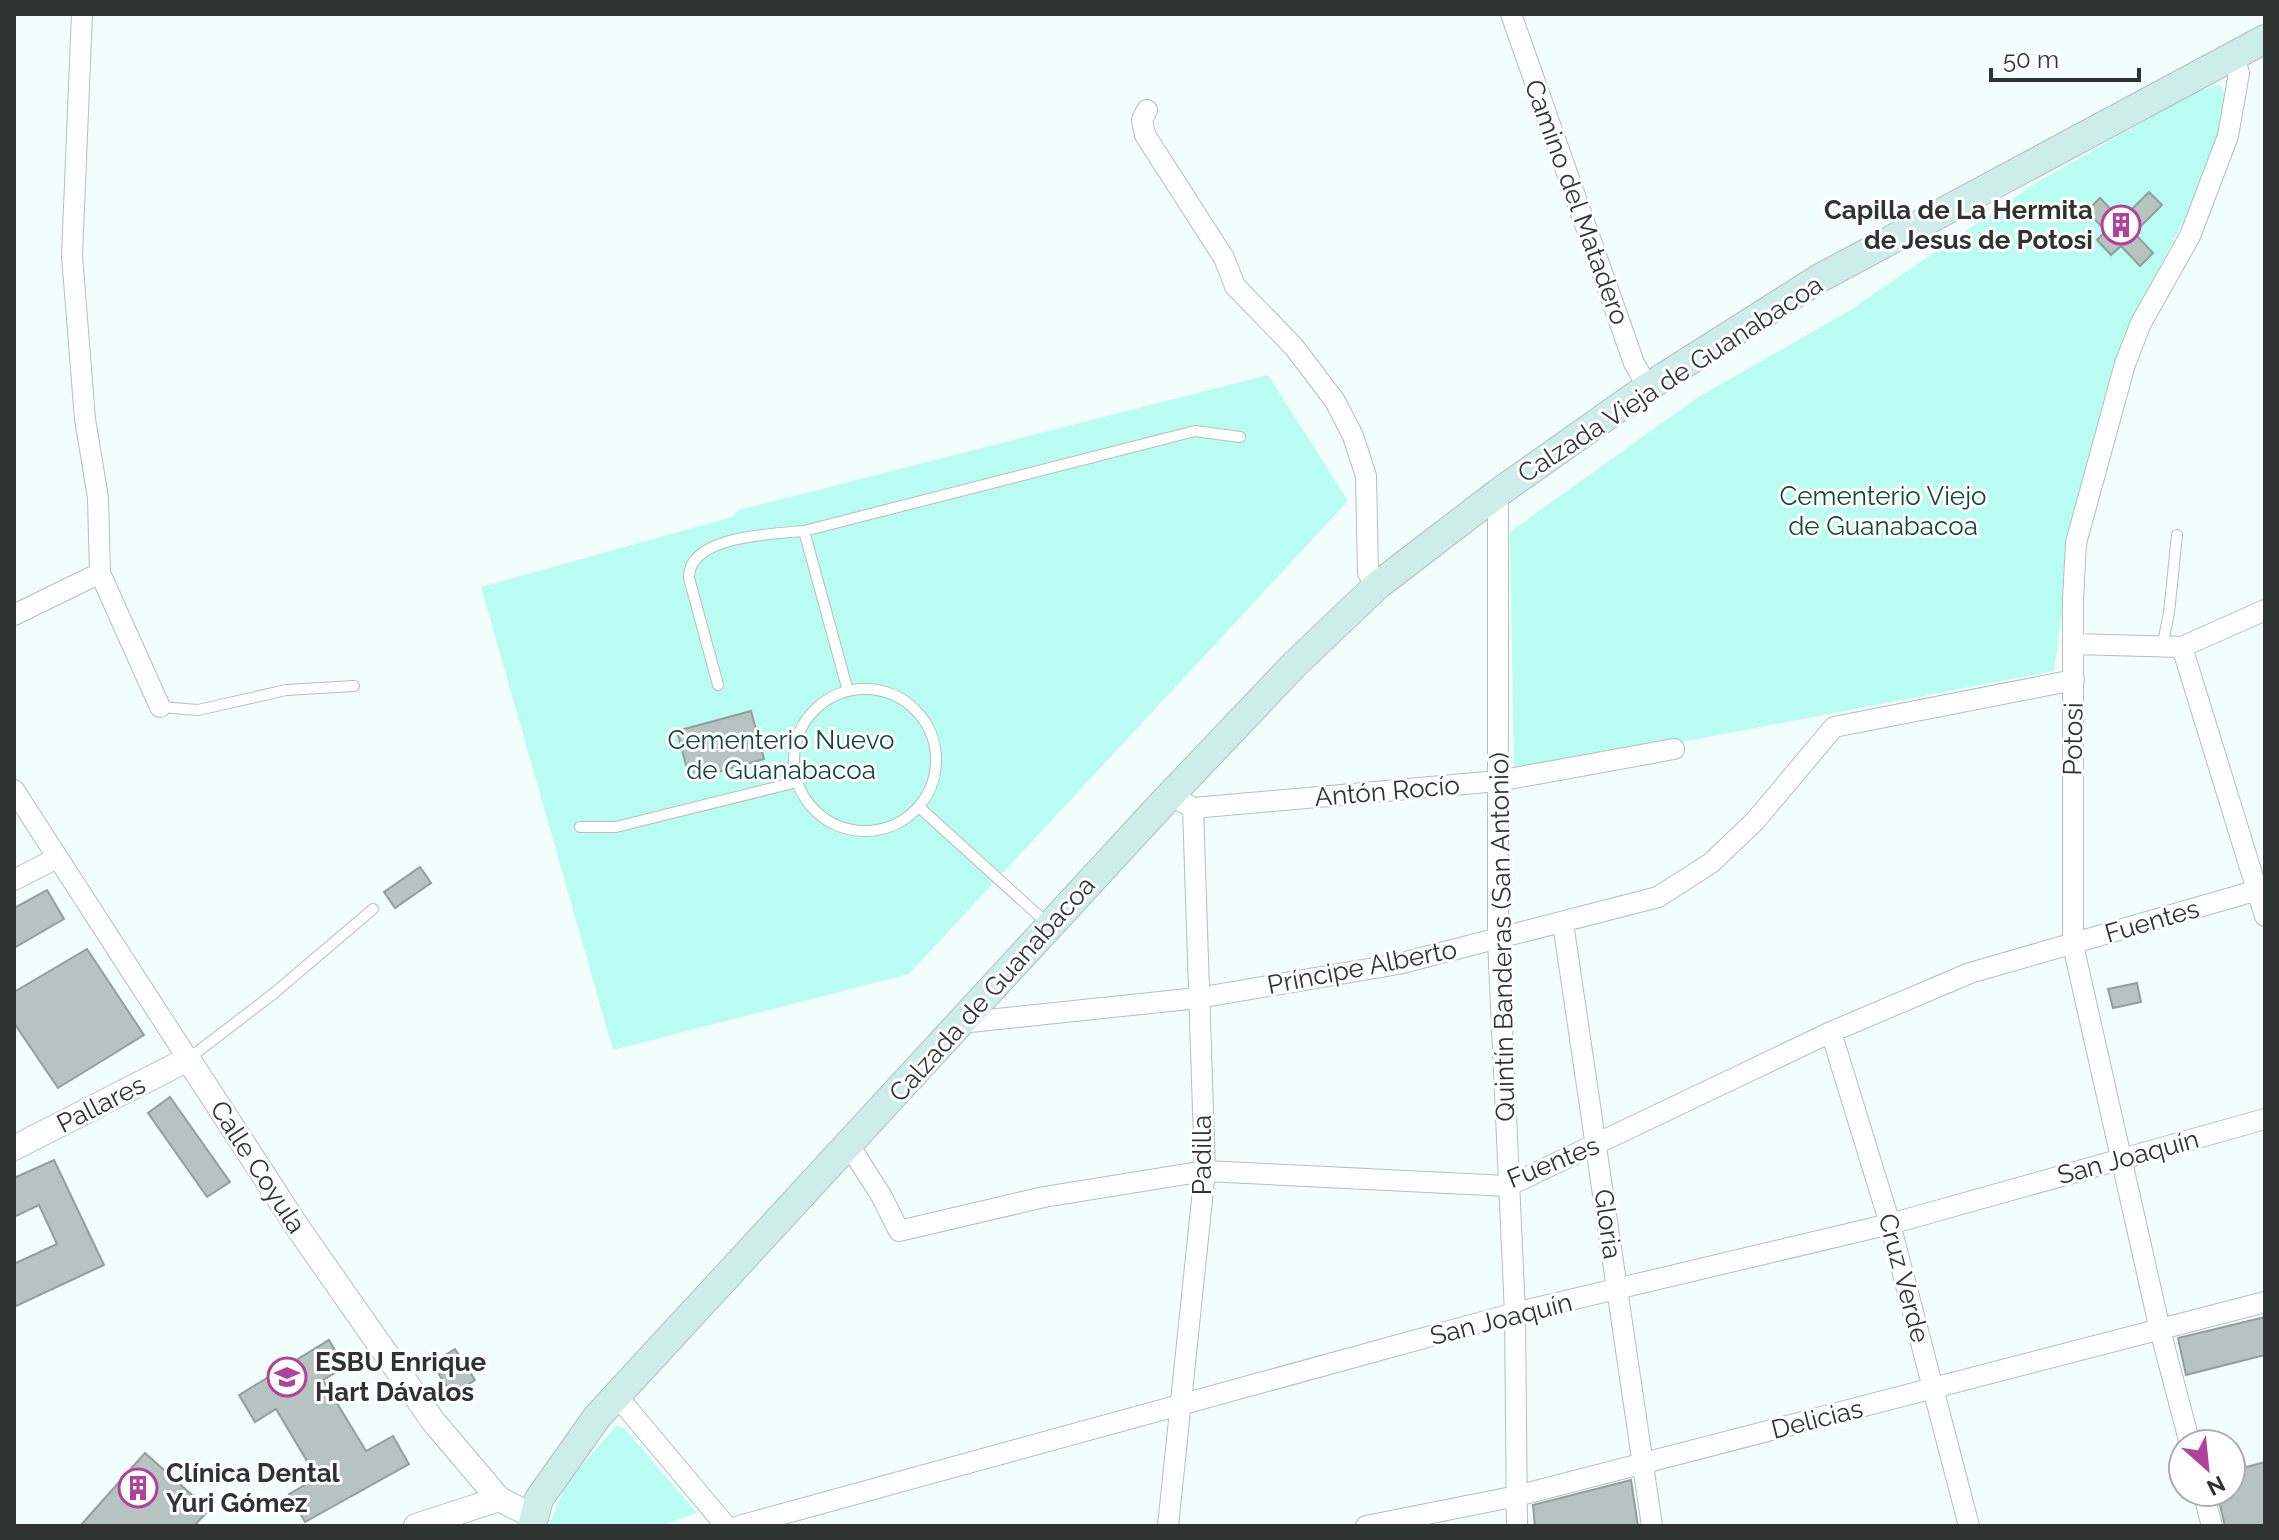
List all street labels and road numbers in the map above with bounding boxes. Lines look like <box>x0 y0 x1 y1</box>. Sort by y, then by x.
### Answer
street label: Camino del Matadero <box>1519 75 1635 329</box>
street label: Calzada Vieja de Guanabacoa <box>1512 269 1828 489</box>
street label: Potosi <box>2057 702 2089 776</box>
street label: Quintín Banderas (San Antonio) <box>1484 752 1520 1122</box>
street label: Antón Rocío <box>1313 770 1461 812</box>
street label: Calzada de Guanabacoa <box>883 870 1101 1108</box>
street label: Fuentes <box>2101 893 2203 949</box>
street label: Príncipe Alberto <box>1265 934 1459 1000</box>
street label: Pallares <box>52 1069 150 1139</box>
street label: Calle Coyula <box>204 1095 312 1239</box>
street label: Padilla <box>1187 1115 1217 1195</box>
street label: San Joaquín <box>2054 1124 2202 1190</box>
street label: Fuentes <box>1503 1130 1603 1194</box>
street label: Gloria <box>1588 1187 1628 1261</box>
street label: Cruz Verde <box>1872 1210 1936 1346</box>
street label: San Joaquín <box>1427 1287 1575 1351</box>
street label: Delicias <box>1768 1393 1866 1445</box>

